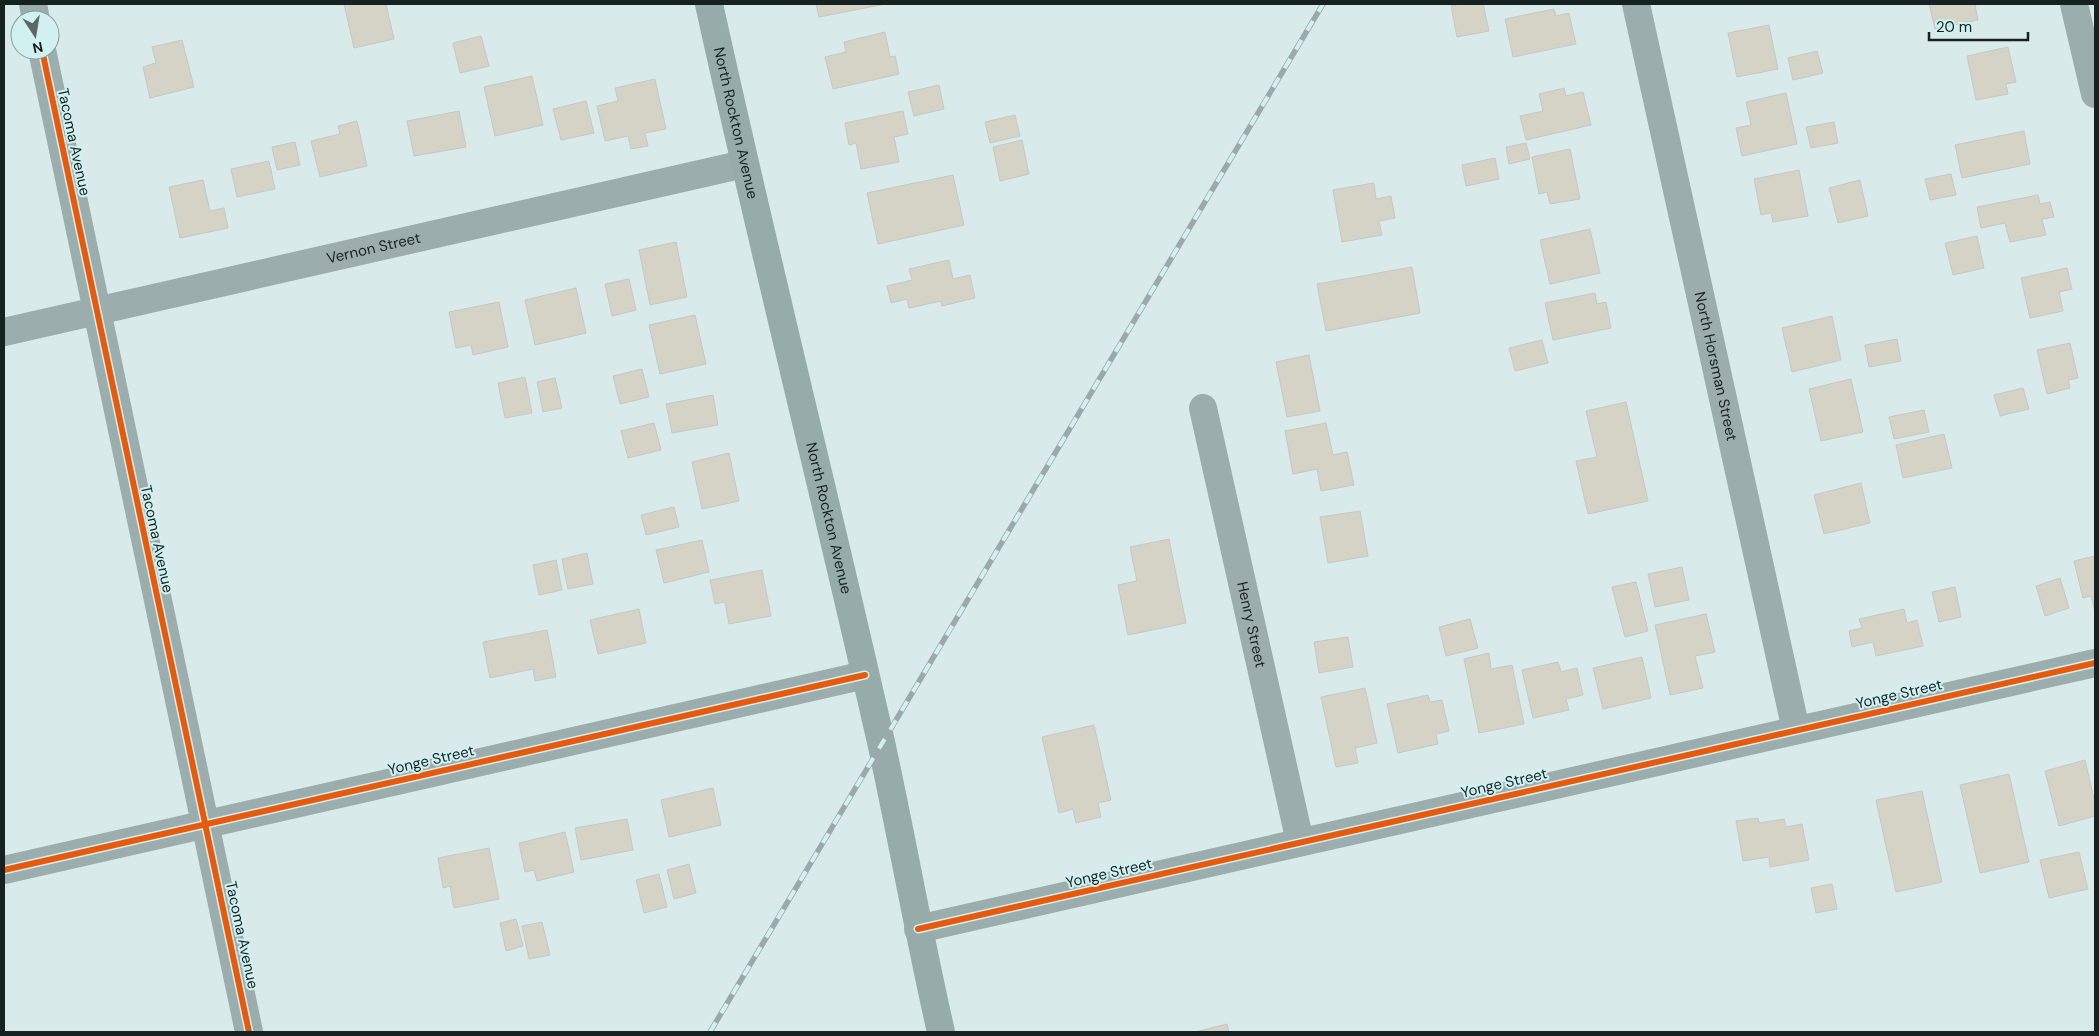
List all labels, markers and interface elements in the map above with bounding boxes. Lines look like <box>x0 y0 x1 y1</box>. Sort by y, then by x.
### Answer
north arrow <box>10 10 60 60</box>
scale bar <box>1929 10 2028 42</box>
text: 20 m <box>1936 17 1972 37</box>
text: N <box>31 38 45 58</box>
street label: North Rockton Avenue <box>709 45 763 201</box>
street label: Tacoma Avenue <box>53 86 95 198</box>
street label: Vernon Street <box>325 228 423 268</box>
street label: North Horsman Street <box>1690 290 1742 443</box>
street label: North Rockton Avenue <box>801 440 856 596</box>
street label: Tacoma Avenue <box>136 483 178 595</box>
street label: Henry Street <box>1232 580 1271 670</box>
street label: Yonge Street <box>1854 674 1944 714</box>
street label: Yonge Street <box>386 740 476 780</box>
street label: Yonge Street <box>1459 763 1549 803</box>
street label: Yonge Street <box>1064 853 1154 893</box>
street label: Tacoma Avenue <box>221 879 263 991</box>

